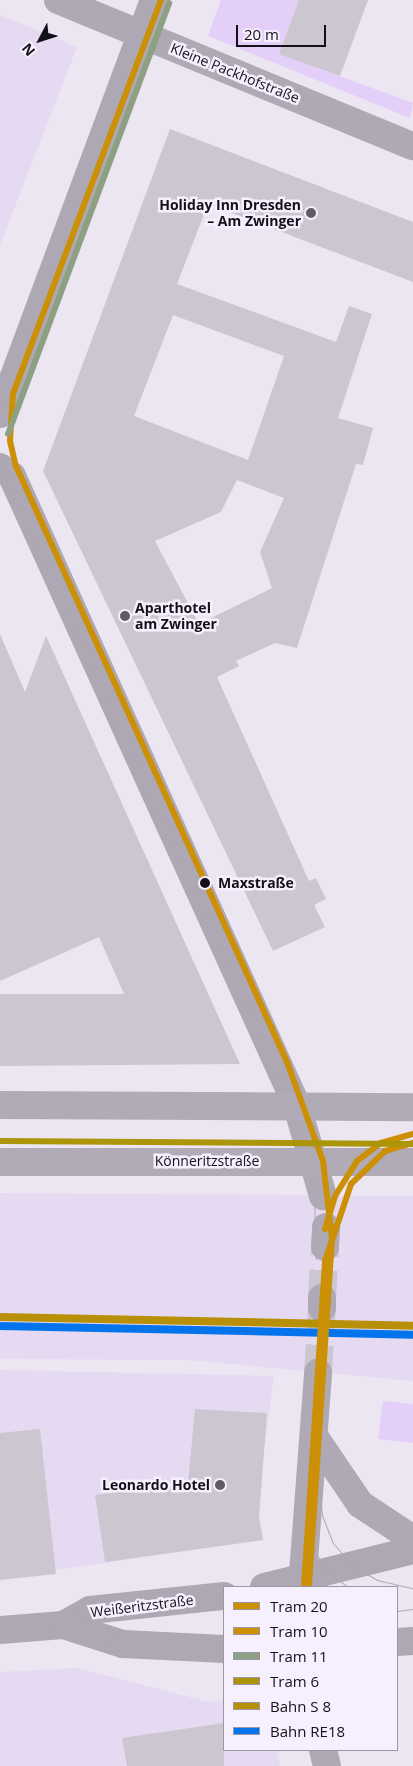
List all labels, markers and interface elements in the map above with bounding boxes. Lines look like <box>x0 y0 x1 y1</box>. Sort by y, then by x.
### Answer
north arrow <box>15 15 65 65</box>
scale bar <box>238 15 328 47</box>
text: 20 m <box>244 24 279 44</box>
text: N <box>17 39 39 60</box>
street label: Kleine Packhofstraße <box>168 39 302 107</box>
place label: Holiday Inn Dresden – Am Zwinger <box>159 197 301 230</box>
marker: Holiday Inn Dresden – Am Zwinger <box>305 207 317 219</box>
place label: Aparthotel am Zwinger <box>135 600 217 632</box>
marker: Aparthotel am Zwinger <box>119 610 131 622</box>
marker: Maxstraße <box>196 874 214 892</box>
place label: Maxstraße <box>218 875 294 891</box>
street label: Könneritzstraße <box>155 1153 259 1169</box>
place label: Leonardo Hotel <box>102 1477 210 1493</box>
marker: Leonardo Hotel <box>214 1479 226 1491</box>
legend <box>223 1586 398 1751</box>
street label: Weißeritzstraße <box>90 1591 194 1621</box>
text: Tram 20 <box>270 1596 328 1616</box>
text: Tram 10 <box>270 1621 328 1641</box>
text: Tram 11 <box>270 1646 328 1666</box>
text: Tram 6 <box>270 1671 319 1691</box>
text: Bahn S 8 <box>270 1696 331 1716</box>
text: Bahn RE18 <box>270 1721 345 1741</box>

